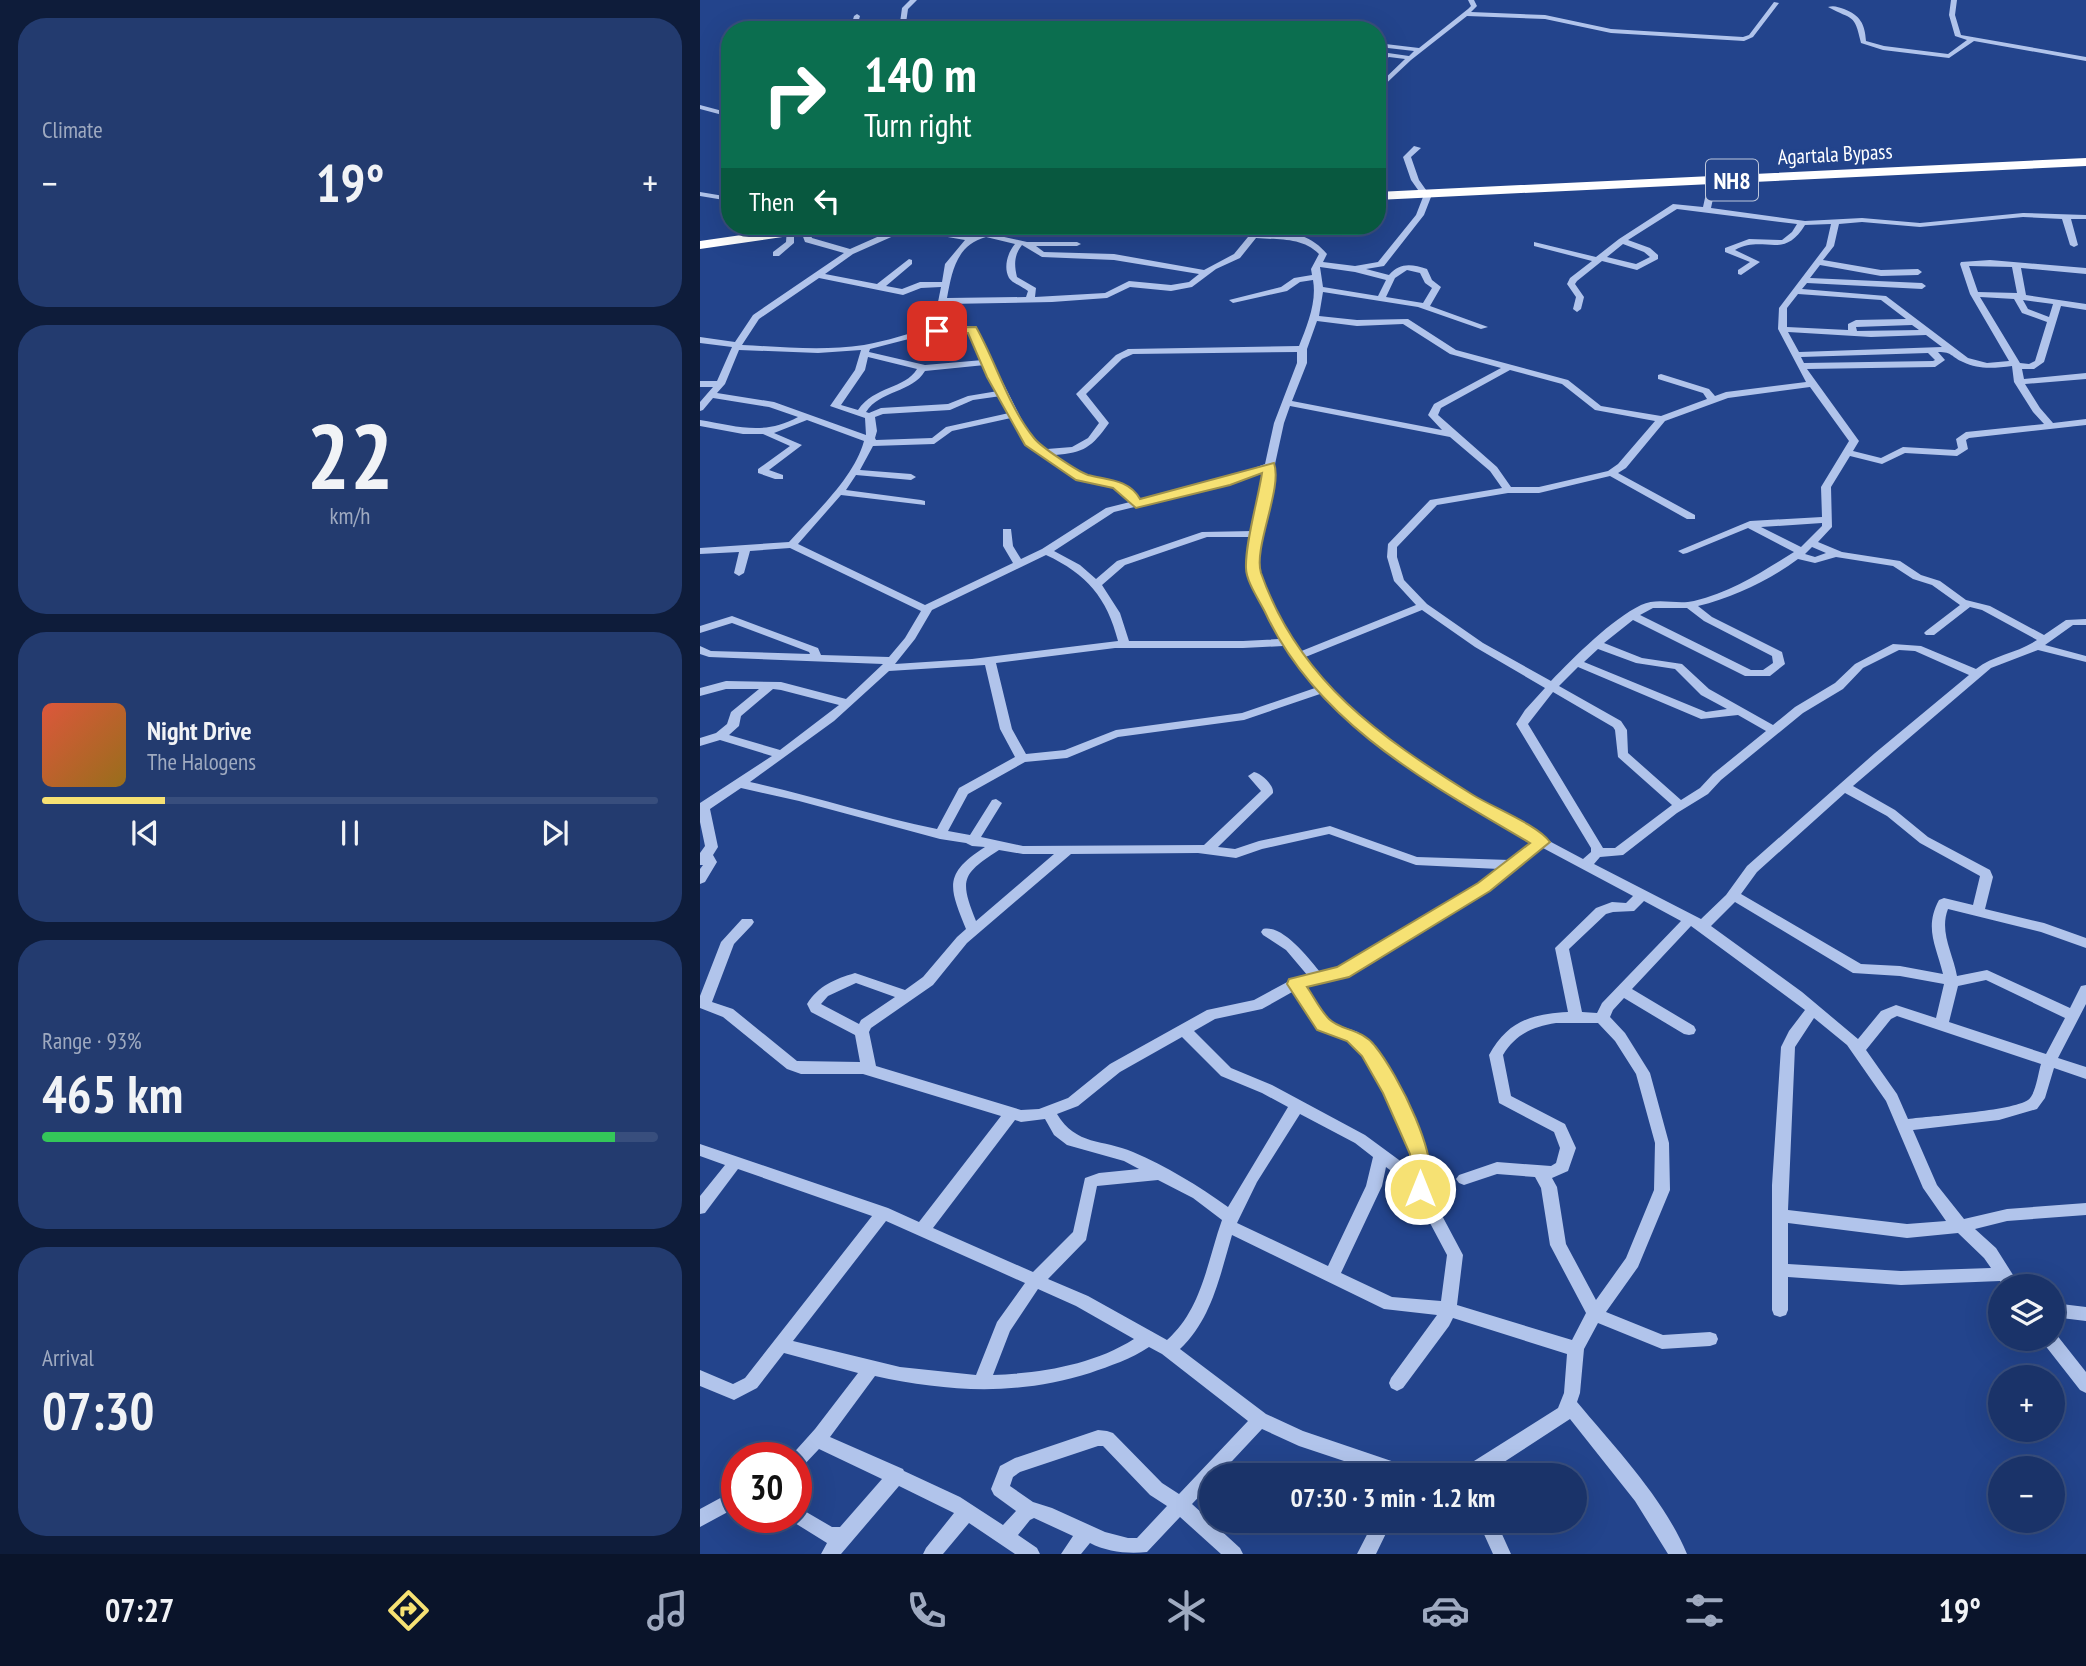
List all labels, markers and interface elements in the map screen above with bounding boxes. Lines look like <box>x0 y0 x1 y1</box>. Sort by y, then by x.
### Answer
text: 140 m <box>864 42 977 106</box>
icon: right <box>749 49 840 140</box>
text: Turn right <box>864 104 972 146</box>
text: Climate <box>42 115 103 144</box>
street label: Agartala Bypass <box>1777 138 1893 170</box>
text: 19° <box>316 149 384 216</box>
text: − <box>42 158 58 207</box>
text: + <box>642 158 658 207</box>
road number: NH8 <box>1706 160 1758 200</box>
icon: left <box>808 182 846 220</box>
text: Then <box>749 185 794 218</box>
pin <box>907 301 967 361</box>
icon: arrive <box>918 312 956 350</box>
text: 22 <box>307 396 394 514</box>
text: km/h <box>330 501 370 530</box>
text: Night Drive <box>147 714 252 747</box>
text: The Halogens <box>147 747 256 776</box>
icon: previous <box>126 814 164 852</box>
icon: pause <box>331 814 369 852</box>
icon: next <box>536 814 574 852</box>
text: Range · 93% <box>42 1026 142 1055</box>
text: 465 km <box>42 1060 183 1127</box>
position arrow <box>1383 1152 1457 1226</box>
map controls <box>1988 1274 2065 1533</box>
button: layers <box>1988 1274 2065 1351</box>
text: Arrival <box>42 1343 94 1372</box>
button: + <box>1988 1365 2065 1442</box>
text: 07:30 <box>42 1377 154 1444</box>
speed limit sign: 30 <box>721 1442 812 1533</box>
button: − <box>1988 1456 2065 1533</box>
text: 07:30 · 3 min · 1.2 km <box>1291 1481 1495 1514</box>
icon: directions <box>384 1586 433 1635</box>
icon: music <box>643 1586 692 1635</box>
icon: phone <box>902 1586 951 1635</box>
icon: climate <box>1162 1586 1211 1635</box>
icon: car <box>1421 1586 1470 1635</box>
icon: filters <box>1680 1586 1729 1635</box>
text: 07:27 <box>105 1589 174 1631</box>
text: 19° <box>1939 1589 1981 1631</box>

